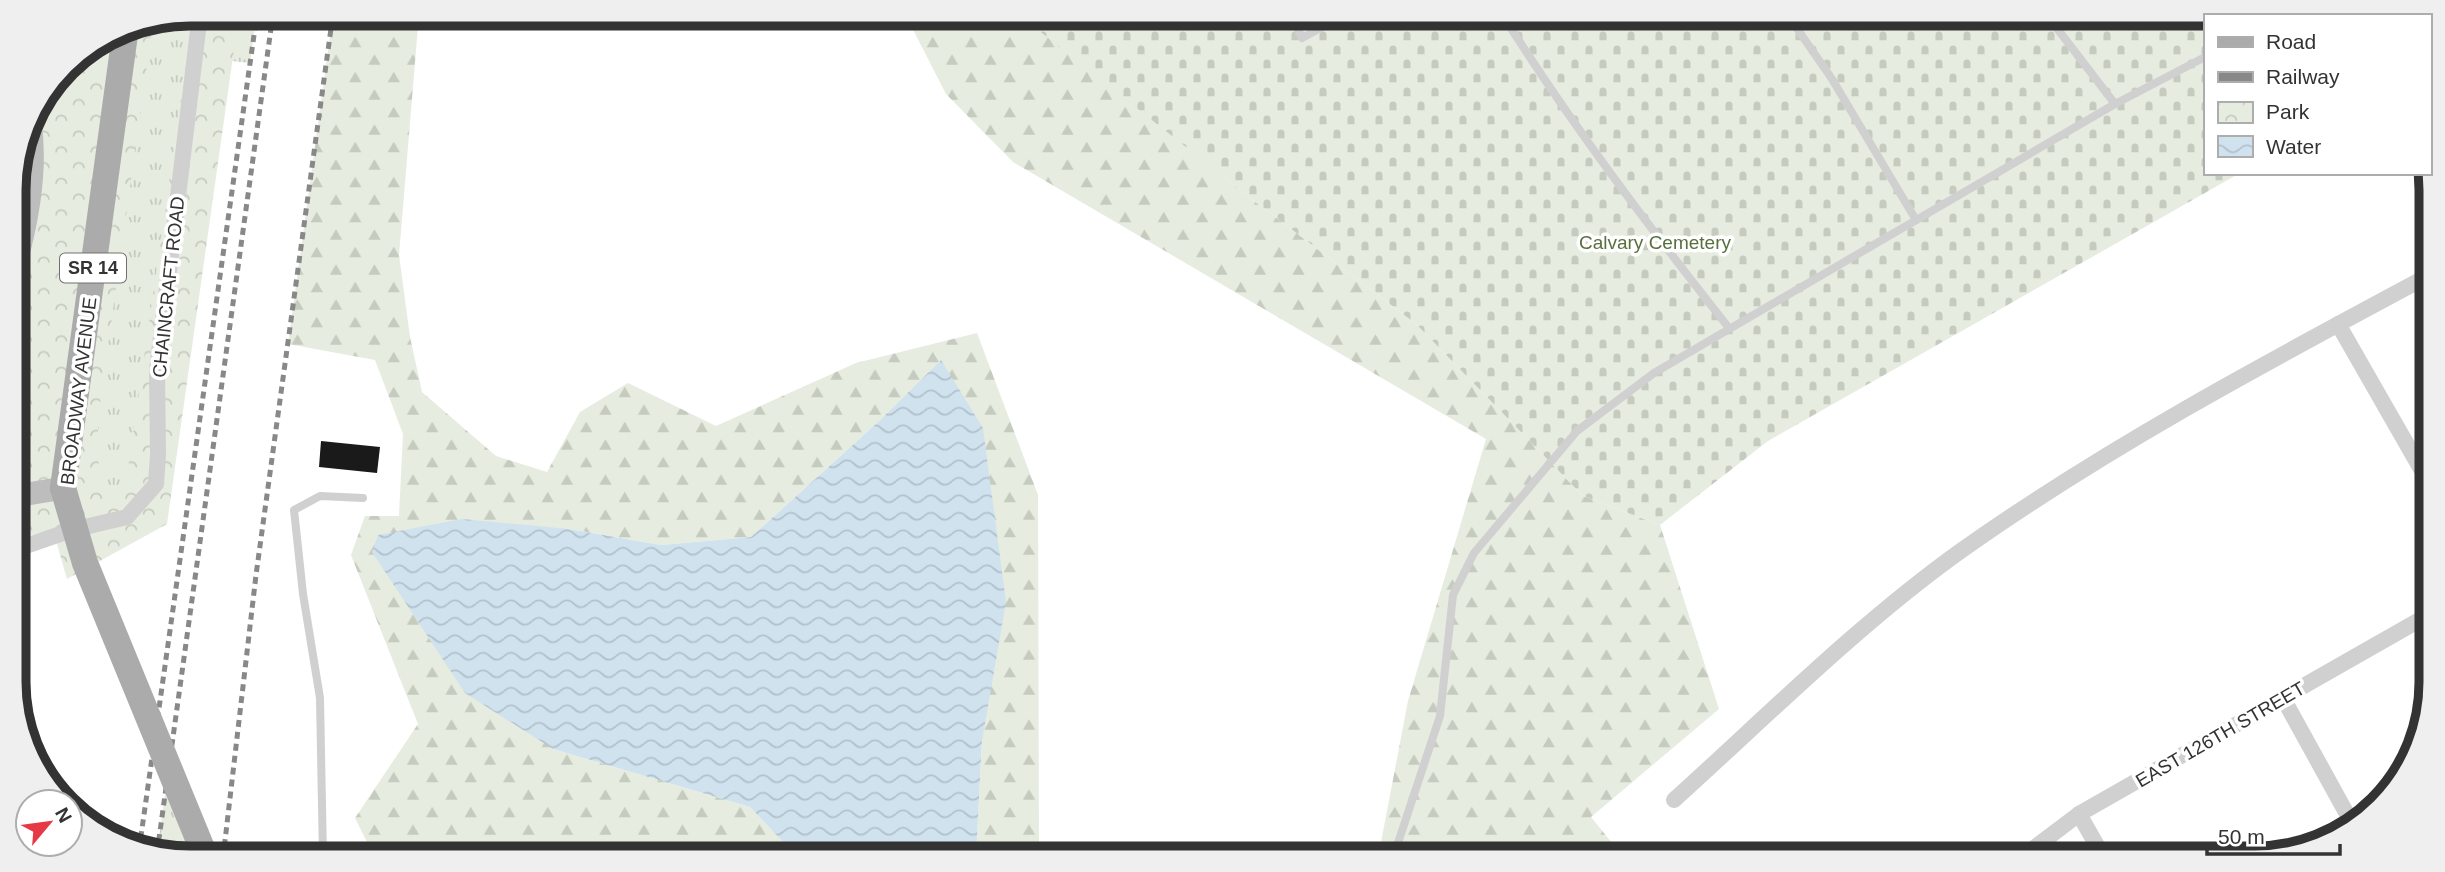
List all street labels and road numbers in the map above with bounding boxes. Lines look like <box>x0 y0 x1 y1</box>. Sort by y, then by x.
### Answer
street label: CHAINCRAFT ROAD <box>149 195 188 379</box>
road number: SR 14 <box>60 254 126 282</box>
street label: BROADWAY AVENUE <box>57 296 100 486</box>
street label: EAST 126TH STREET <box>2132 677 2309 791</box>

